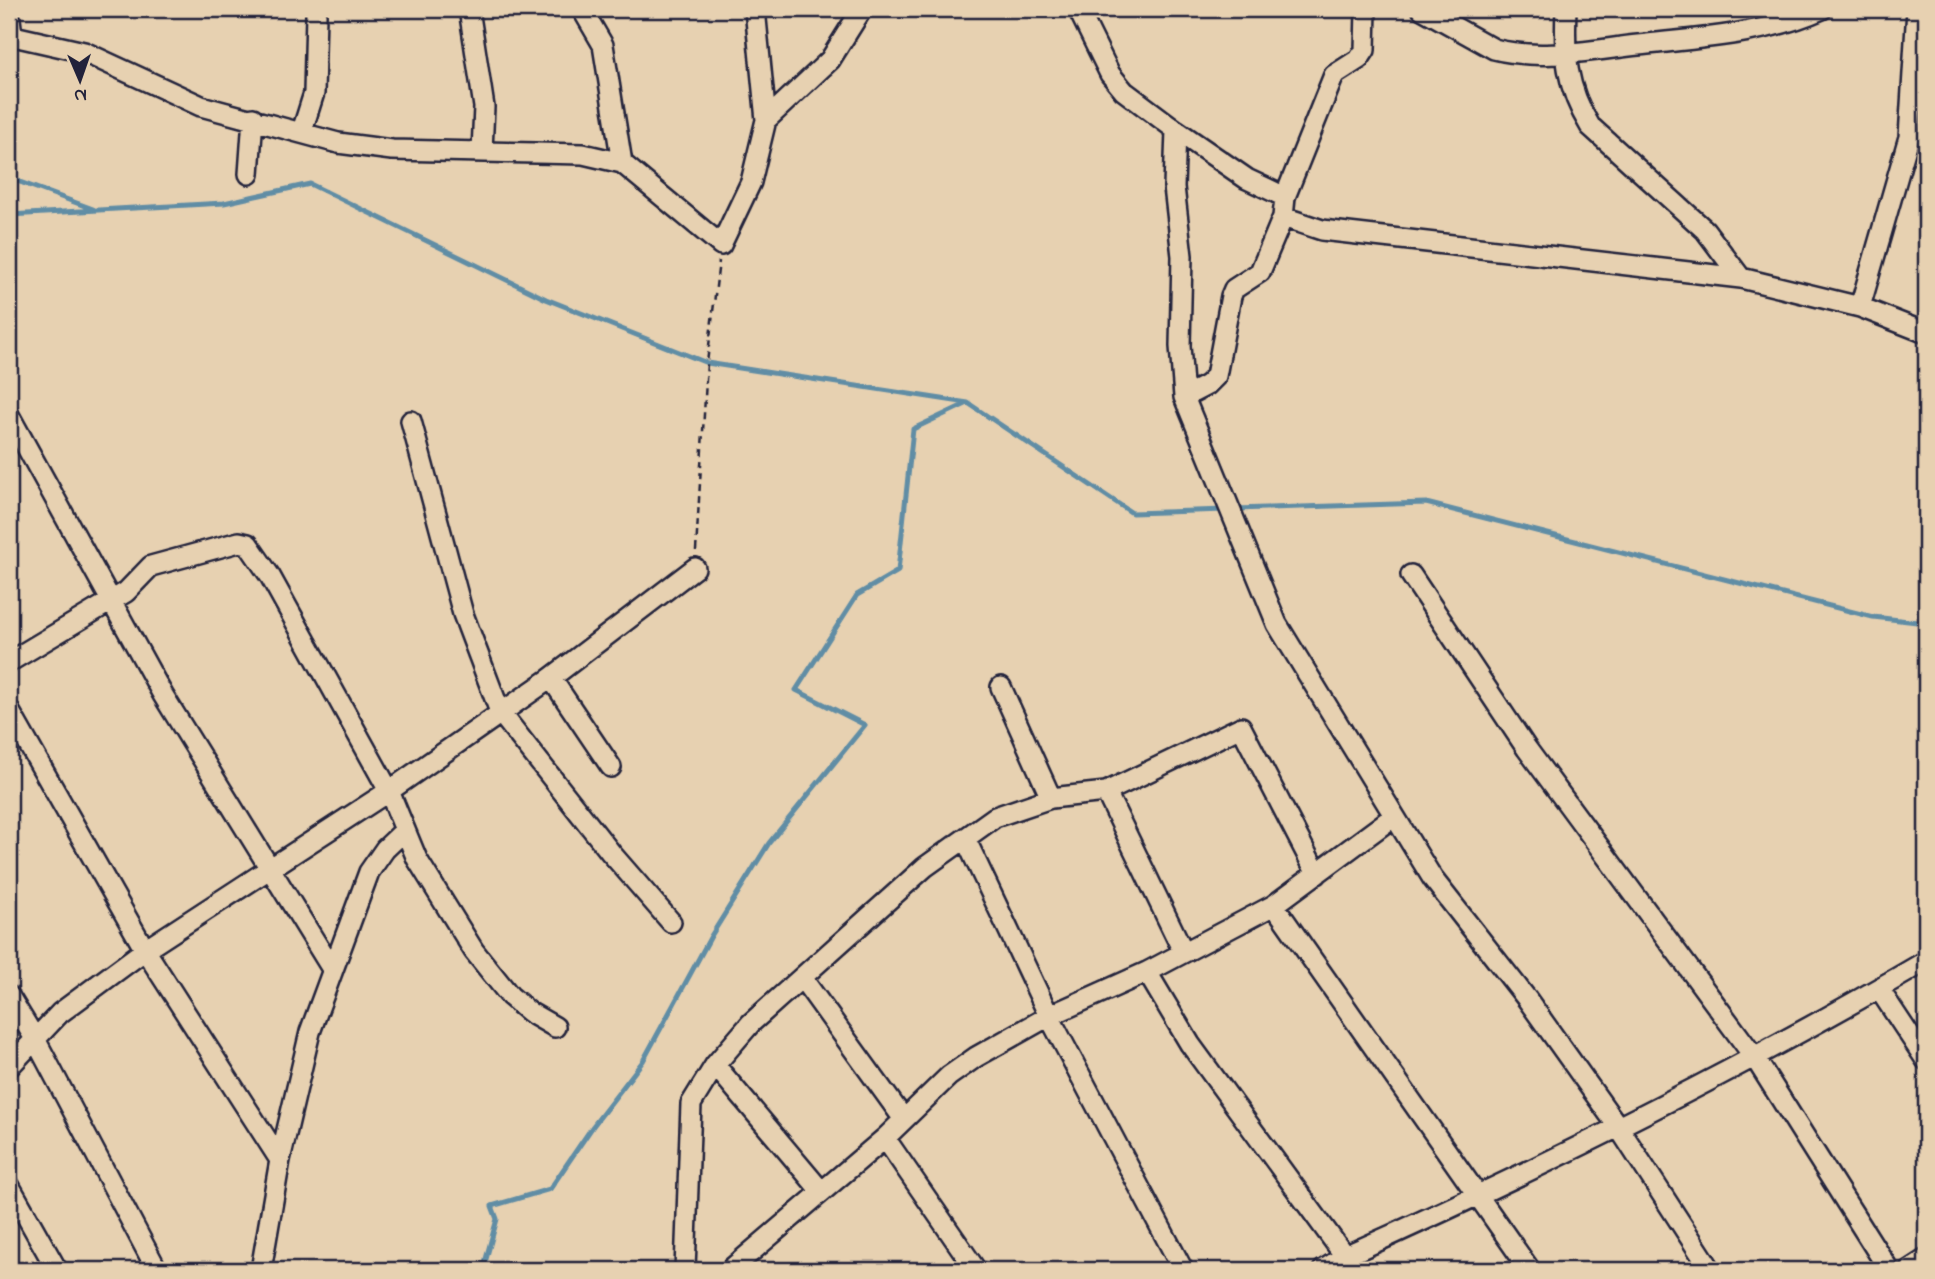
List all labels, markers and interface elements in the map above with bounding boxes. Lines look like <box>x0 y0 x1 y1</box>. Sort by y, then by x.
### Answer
north arrow <box>46 46 116 116</box>
text: N <box>73 81 87 108</box>

